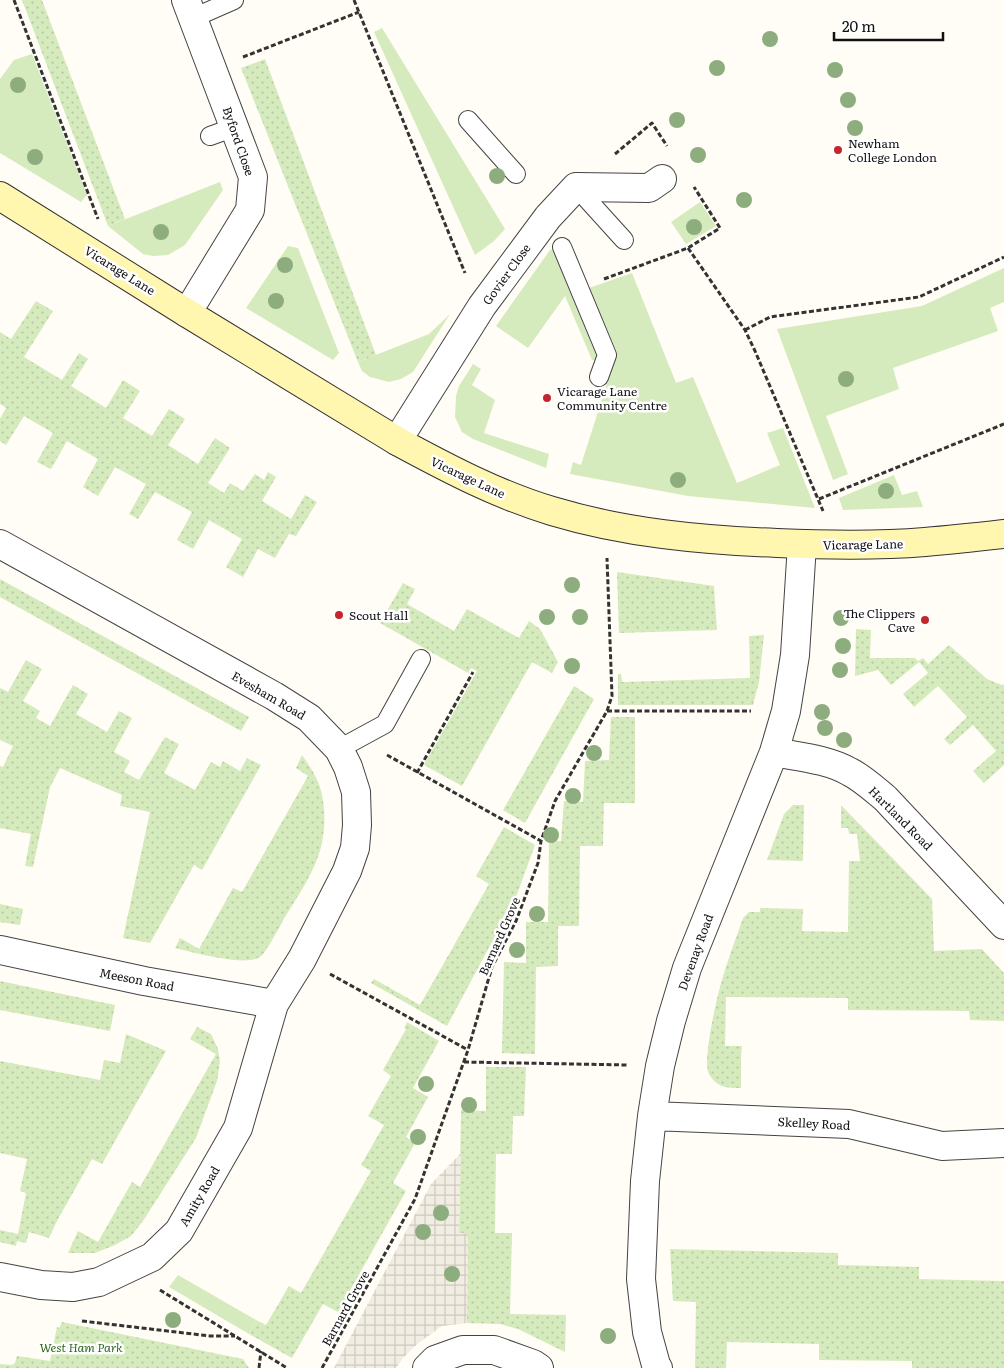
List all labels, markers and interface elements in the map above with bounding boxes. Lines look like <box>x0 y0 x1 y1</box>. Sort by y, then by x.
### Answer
scale bar <box>834 10 943 42</box>
text: 20 m <box>842 14 876 37</box>
street label: Byford Close <box>219 104 259 178</box>
place label: Newham College London <box>848 134 937 166</box>
marker: Newham College London <box>832 144 844 156</box>
street label: Govier Close <box>478 240 534 308</box>
street label: Vicarage Lane <box>81 241 159 299</box>
place label: Vicarage Lane Community Centre <box>557 382 667 414</box>
marker: Vicarage Lane Community Centre <box>541 392 553 404</box>
street label: Vicarage Lane <box>428 452 508 502</box>
street label: Vicarage Lane <box>823 534 903 554</box>
place label: The Clippers Cave <box>843 604 916 636</box>
place label: Scout Hall <box>349 606 408 624</box>
marker: Scout Hall <box>333 609 345 621</box>
marker: The Clippers Cave <box>919 614 931 626</box>
street label: Evesham Road <box>229 666 310 724</box>
street label: Hartland Road <box>865 782 938 855</box>
street label: Barnard Grove <box>474 894 524 978</box>
street label: Devenay Road <box>673 911 717 993</box>
street label: Meeson Road <box>98 963 177 995</box>
street label: Skelley Road <box>777 1112 851 1134</box>
street label: Amity Road <box>174 1162 224 1230</box>
street label: Barnard Grove <box>317 1267 373 1349</box>
park label: West Ham Park <box>39 1338 123 1356</box>

